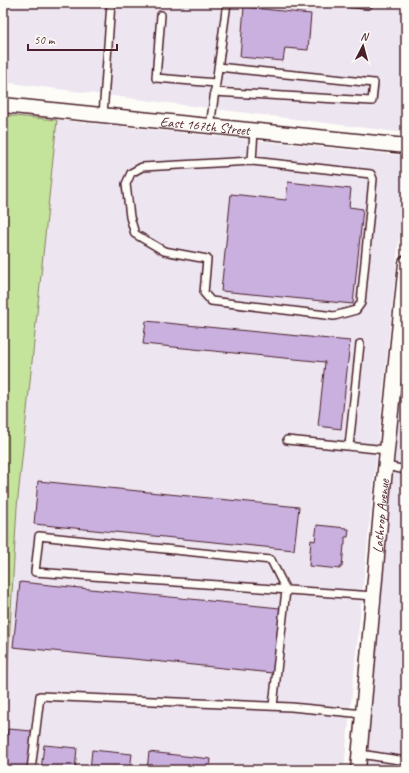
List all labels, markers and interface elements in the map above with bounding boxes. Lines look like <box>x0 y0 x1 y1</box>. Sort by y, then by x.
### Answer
scale bar <box>28 26 117 52</box>
north arrow <box>343 26 383 66</box>
text: N <box>360 29 370 44</box>
text: 50 m <box>34 32 56 48</box>
street label: East 167th Street <box>159 113 252 139</box>
street label: Lathrop Avenue <box>369 477 393 554</box>

